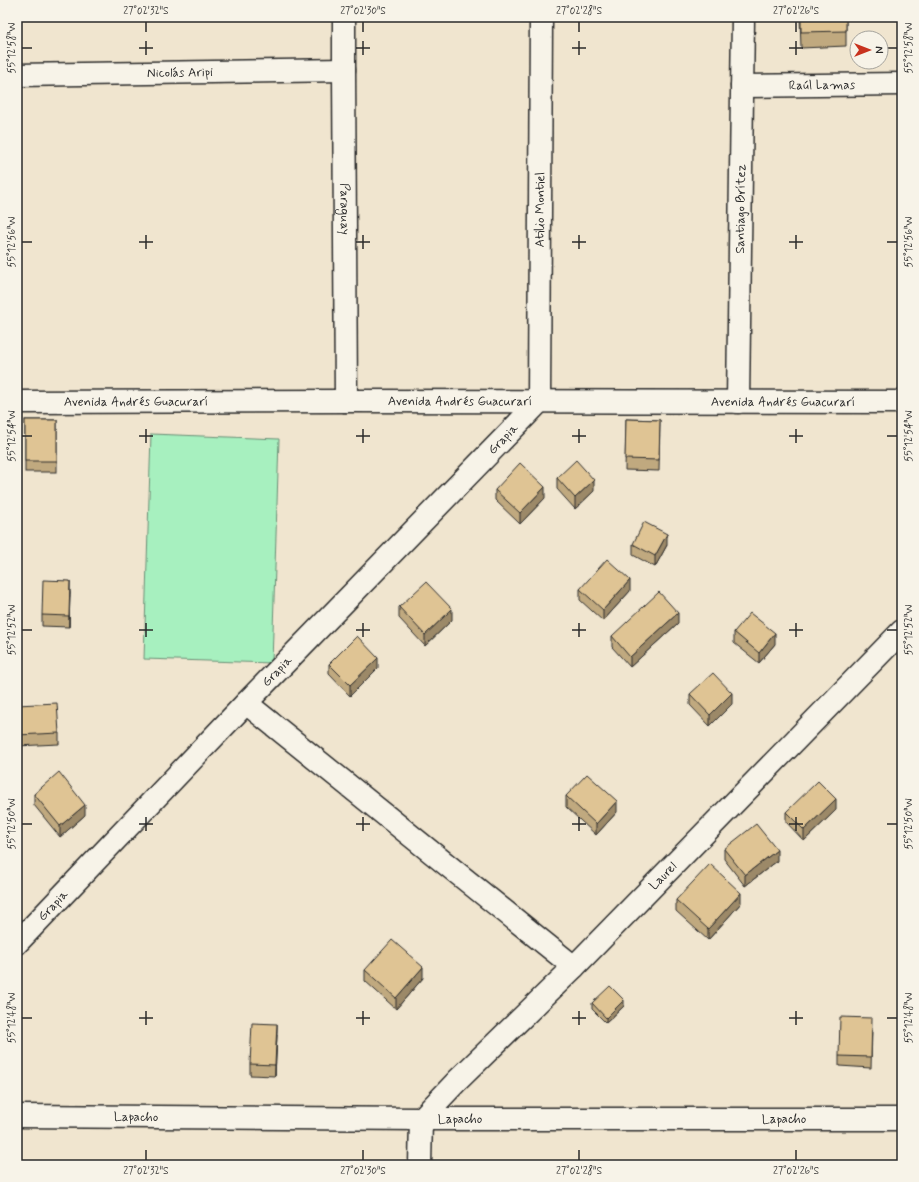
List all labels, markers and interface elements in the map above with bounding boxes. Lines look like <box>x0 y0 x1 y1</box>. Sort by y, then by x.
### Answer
text: 27°02'32"S <box>123 4 169 18</box>
text: 27°02'30"S <box>340 4 386 18</box>
text: 27°02'28"S <box>556 4 602 18</box>
text: 27°02'26"S <box>773 4 819 18</box>
text: 55°12'58"W <box>5 23 19 73</box>
text: 55°12'58"W <box>902 23 916 73</box>
north arrow <box>849 30 889 70</box>
text: N <box>871 46 885 54</box>
street label: Nicolás Aripi <box>147 64 213 82</box>
street label: Raúl Lamas <box>789 76 856 94</box>
street label: Santiago Brítez <box>731 164 750 254</box>
street label: Atilio Montiel <box>531 172 549 248</box>
street label: Paraguay <box>335 183 353 235</box>
text: 55°12'56"W <box>5 217 19 267</box>
text: 55°12'56"W <box>902 217 916 267</box>
street label: Avenida Andrés Guacurarí <box>64 393 208 410</box>
street label: Avenida Andrés Guacurarí <box>388 393 532 410</box>
street label: Avenida Andrés Guacurarí <box>711 393 855 410</box>
text: 55°12'54"W <box>5 410 19 462</box>
text: 55°12'54"W <box>902 410 916 462</box>
street label: Grapia <box>484 420 522 458</box>
text: 55°12'52"W <box>5 605 19 655</box>
text: 55°12'52"W <box>902 605 916 655</box>
street label: Grapia <box>258 652 296 690</box>
text: 55°12'50"W <box>5 798 19 850</box>
text: 55°12'50"W <box>902 798 916 850</box>
street label: Laurel <box>645 858 681 894</box>
street label: Grapia <box>34 886 72 925</box>
text: 55°12'48"W <box>5 993 19 1043</box>
text: 55°12'48"W <box>902 993 916 1043</box>
street label: Lapacho <box>114 1108 159 1126</box>
street label: Lapacho <box>438 1111 483 1128</box>
street label: Lapacho <box>762 1111 807 1128</box>
text: 27°02'32"S <box>123 1164 169 1178</box>
text: 27°02'30"S <box>340 1164 386 1178</box>
text: 27°02'28"S <box>556 1164 602 1178</box>
text: 27°02'26"S <box>773 1164 819 1178</box>

